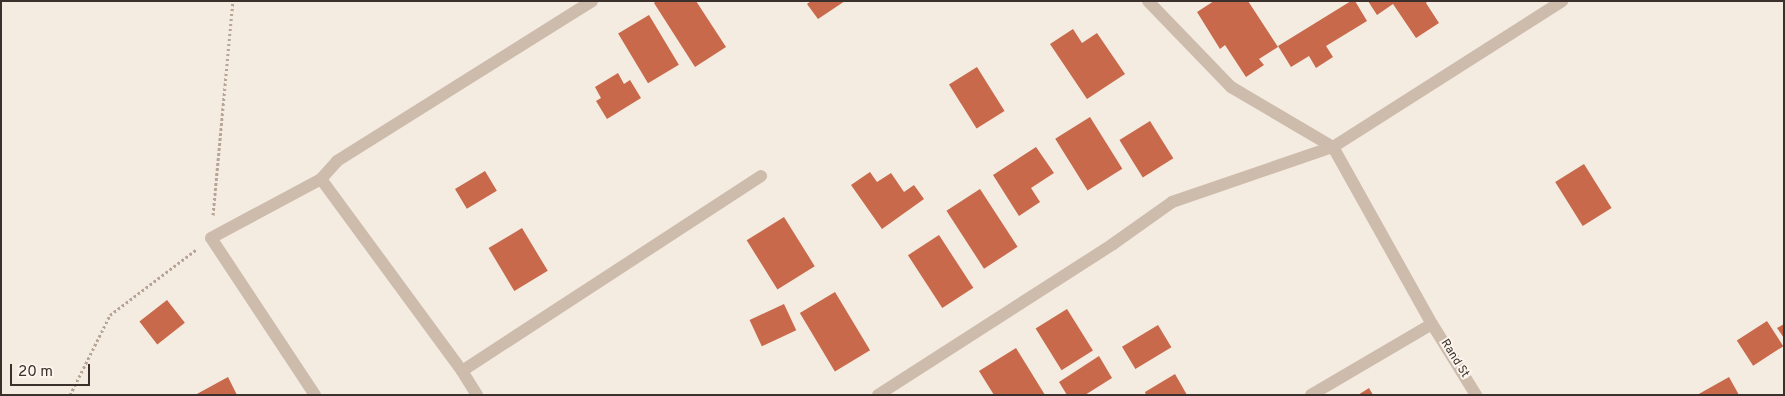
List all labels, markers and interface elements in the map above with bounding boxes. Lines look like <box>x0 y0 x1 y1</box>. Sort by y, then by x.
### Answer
street label: Rand St <box>1437 337 1471 381</box>
scale bar <box>12 354 92 386</box>
text: 20 m <box>18 363 53 382</box>

